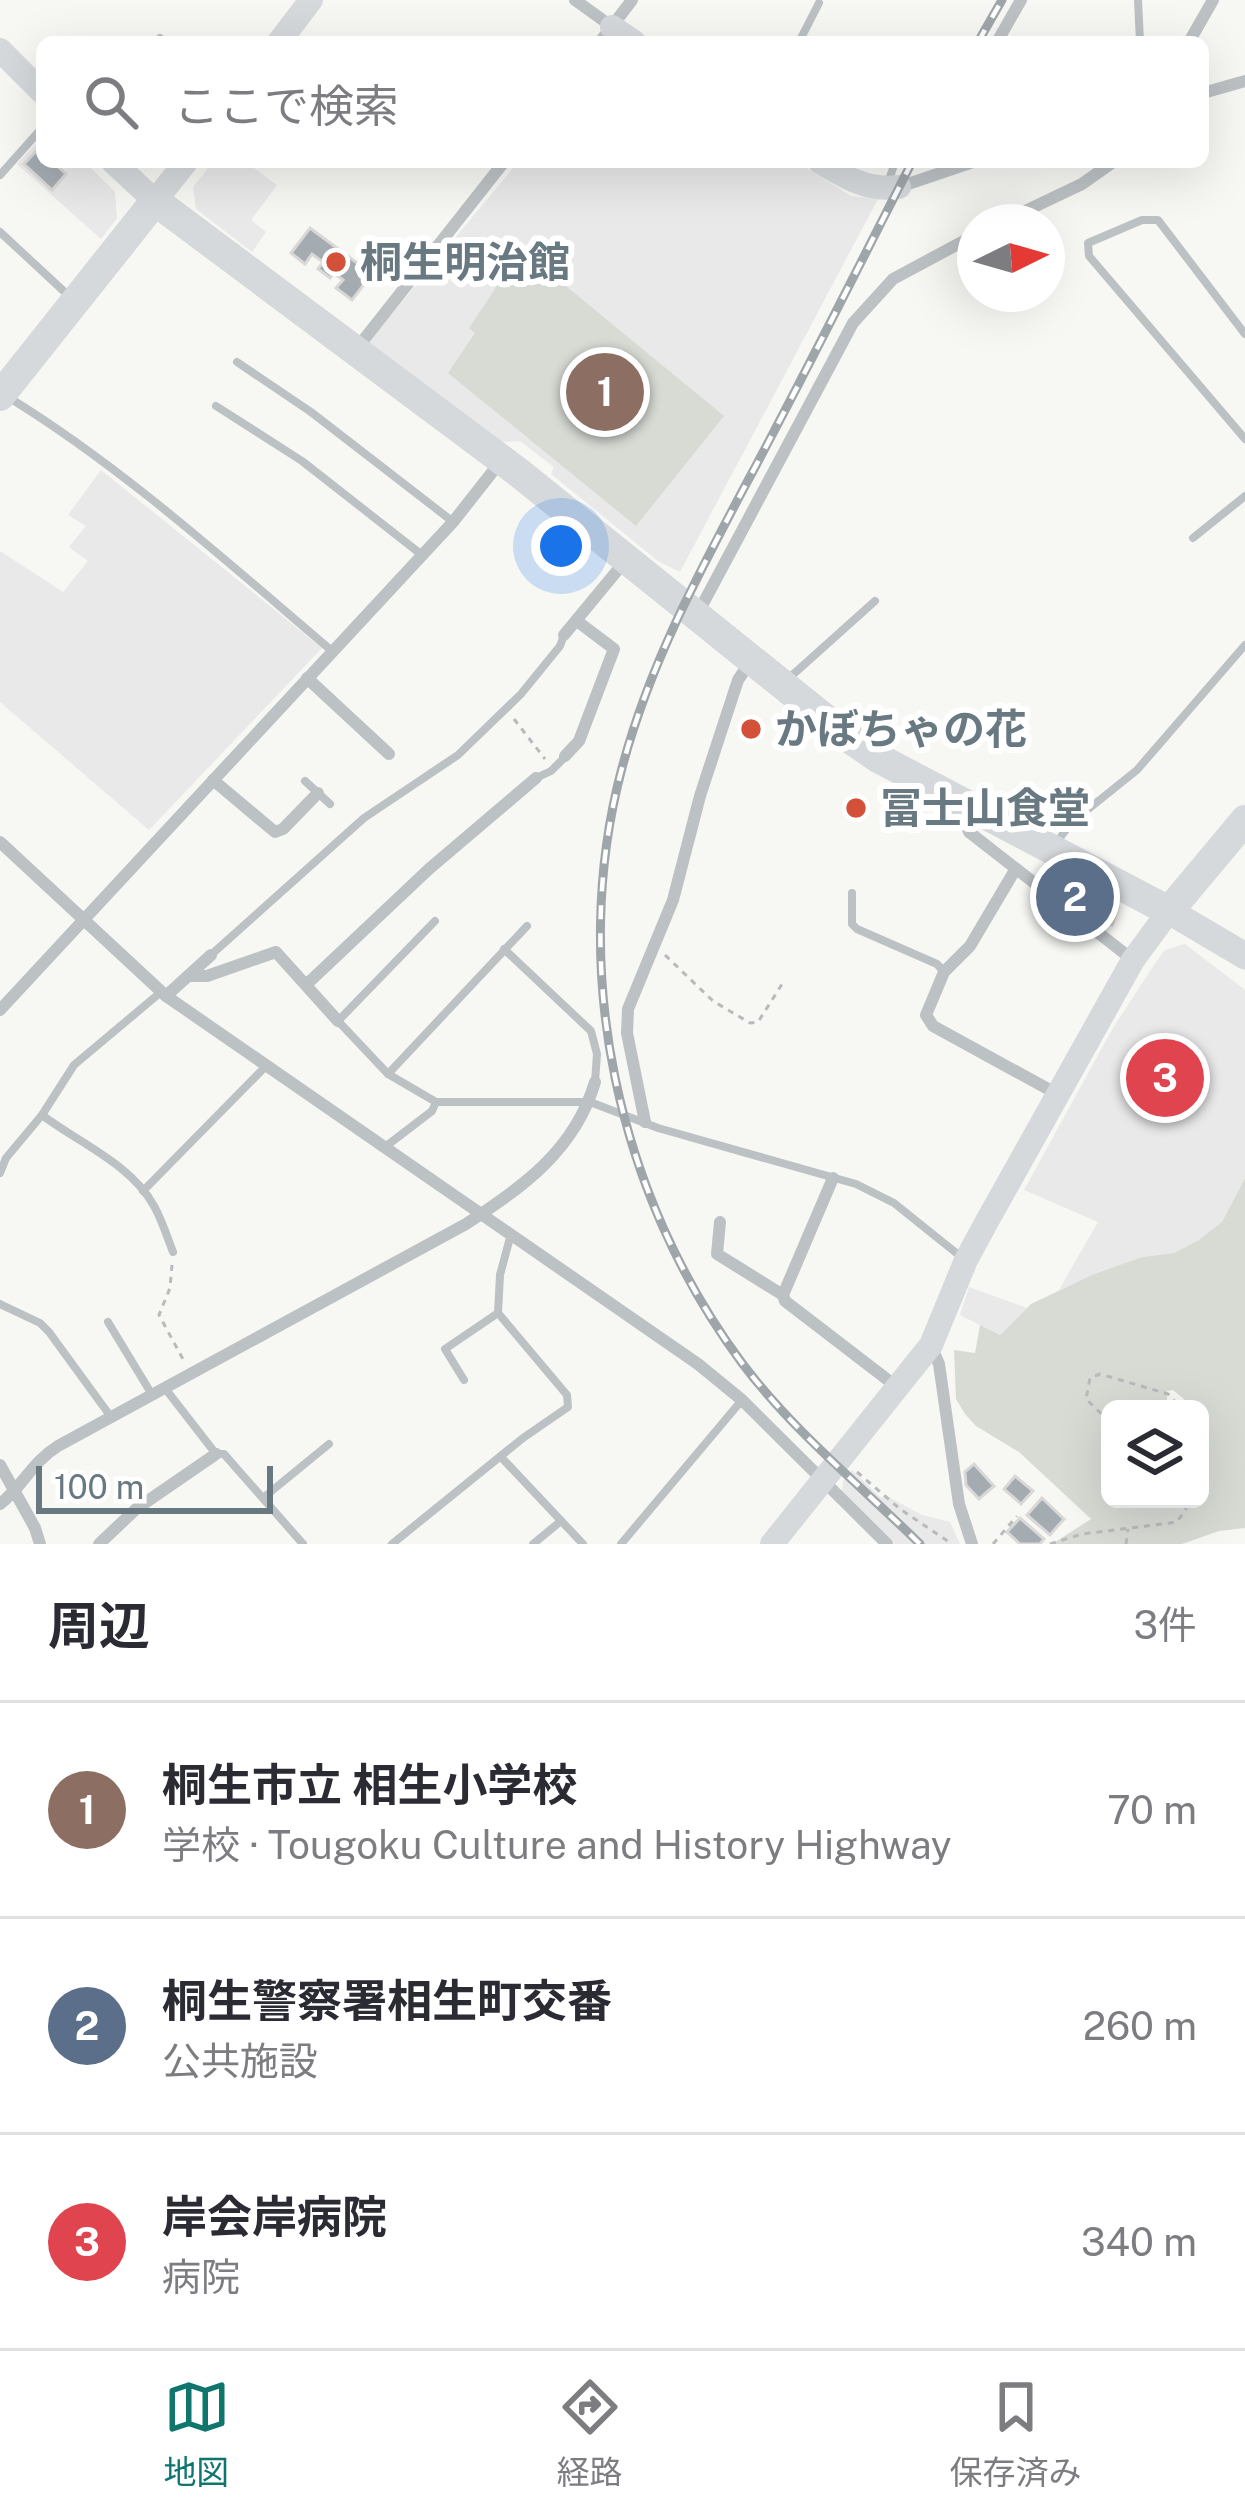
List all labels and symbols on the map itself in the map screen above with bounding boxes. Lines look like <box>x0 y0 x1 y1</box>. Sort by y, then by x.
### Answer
north arrow <box>957 204 1065 312</box>
place label: 桐生明治館 <box>360 237 570 286</box>
marker: 桐生明治館 <box>323 249 349 275</box>
pin: 1 <box>566 347 644 437</box>
your location <box>531 516 591 576</box>
place label: かぼちゃの花 <box>775 704 1027 753</box>
marker: かぼちゃの花 <box>738 716 764 742</box>
place label: 冨士山食堂 <box>880 783 1090 832</box>
marker: 冨士山食堂 <box>843 795 869 821</box>
pin: 2 <box>1036 852 1114 942</box>
pin: 3 <box>1126 1033 1204 1123</box>
scale bar <box>36 1460 273 1513</box>

